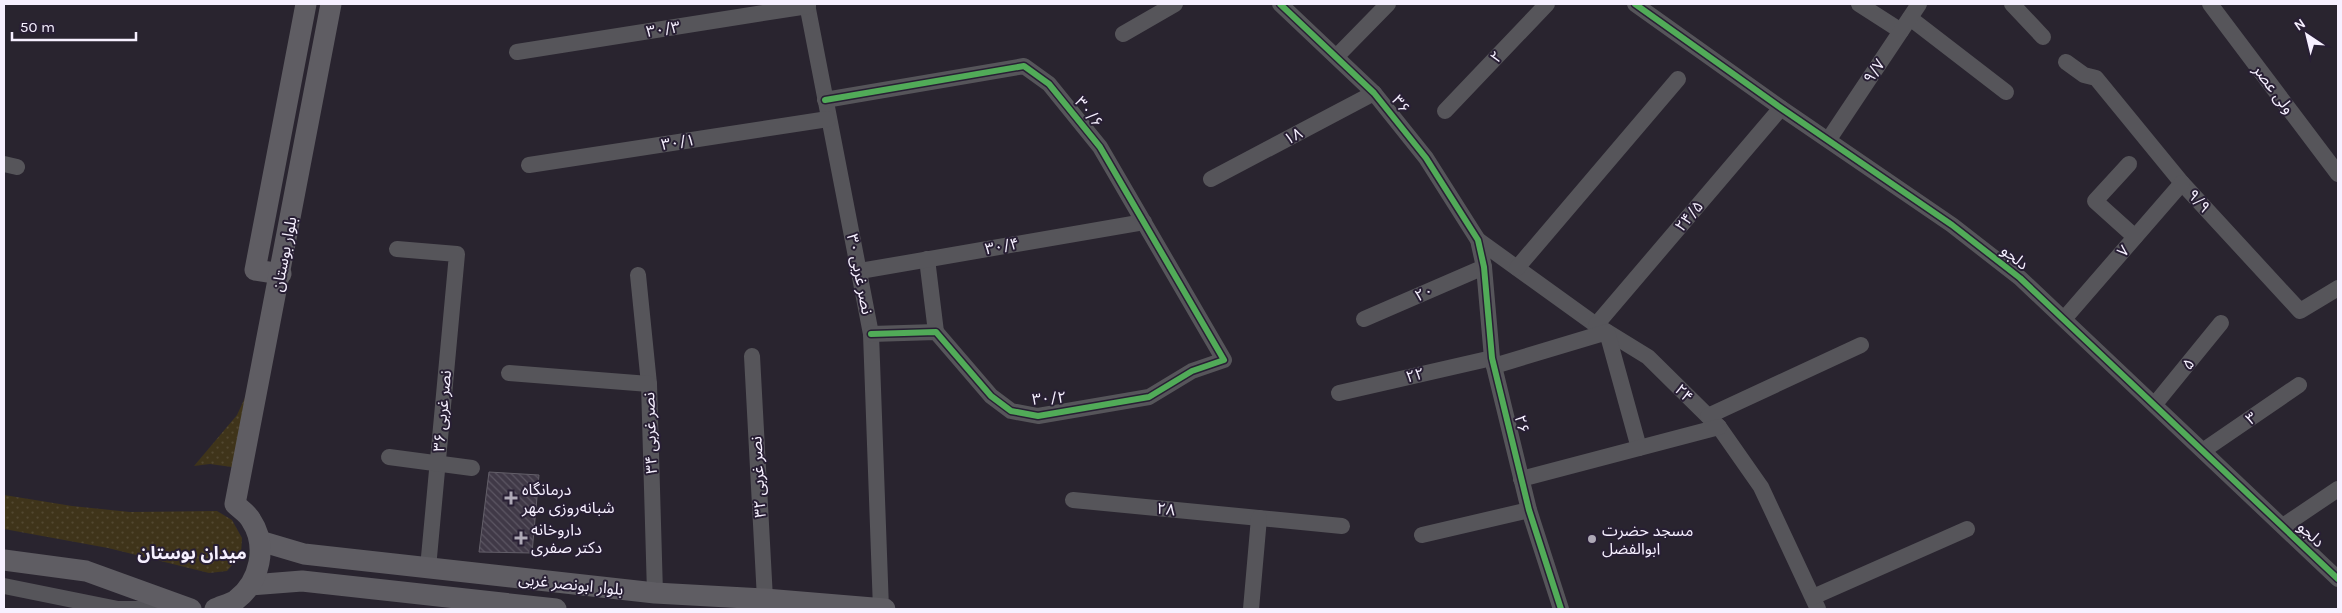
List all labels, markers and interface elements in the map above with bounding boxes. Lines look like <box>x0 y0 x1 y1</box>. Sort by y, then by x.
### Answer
scale bar <box>12 10 136 42</box>
north arrow <box>2282 10 2332 60</box>
text: N <box>2291 15 2309 35</box>
street label: ۳۰/۳ <box>645 17 681 41</box>
text: 50 m <box>20 18 55 36</box>
street label: ۲ <box>1486 47 1506 67</box>
street label: ۹/۷ <box>1859 55 1889 87</box>
street label: ولی عصر <box>2249 60 2299 117</box>
street label: ۳۶ <box>1388 91 1414 117</box>
street label: ۳۰/۶ <box>1071 93 1107 131</box>
street label: ۱۸ <box>1280 123 1306 149</box>
street label: ۳۰/۱ <box>660 130 696 154</box>
street label: ۹/۹ <box>2183 185 2215 217</box>
street label: ۲۴/۵ <box>1671 197 1707 235</box>
street label: بلوار بوستان <box>267 215 301 293</box>
street label: نصر غربی ۳۰ <box>843 232 877 316</box>
street label: ۳۰/۴ <box>983 234 1021 258</box>
street label: دلجو <box>1998 240 2032 274</box>
street label: ۷ <box>2113 241 2133 261</box>
street label: ۲۰ <box>1412 281 1436 305</box>
street label: ۵ <box>2178 354 2198 374</box>
street label: ۲۲ <box>1404 364 1426 386</box>
street label: نصر غربی ۳۶ <box>429 369 455 453</box>
street label: ۲۴ <box>1671 380 1697 406</box>
street label: ۳۰/۲ <box>1031 387 1067 409</box>
street label: نصر غربی ۳۴ <box>639 392 661 474</box>
street label: ۳ <box>2242 408 2260 428</box>
street label: ۲۶ <box>1511 413 1533 435</box>
street label: نصر غربی ۳۲ <box>746 436 770 518</box>
place label: درمانگاه شبانه‌روزی مهر <box>521 480 614 517</box>
marker: درمانگاه شبانه‌روزی مهر <box>504 491 518 505</box>
street label: ۲۸ <box>1156 499 1176 519</box>
street label: دلجو <box>2294 517 2328 551</box>
place label: داروخانه دکتر صفری <box>531 520 602 557</box>
place label: مسجد حضرت ابوالفضل <box>1602 521 1693 558</box>
marker: داروخانه دکتر صفری <box>515 532 527 544</box>
marker: مسجد حضرت ابوالفضل <box>1586 533 1598 545</box>
district label: میدان بوستان <box>137 542 247 564</box>
street label: بلوار ابونصر غربی <box>518 569 624 599</box>

